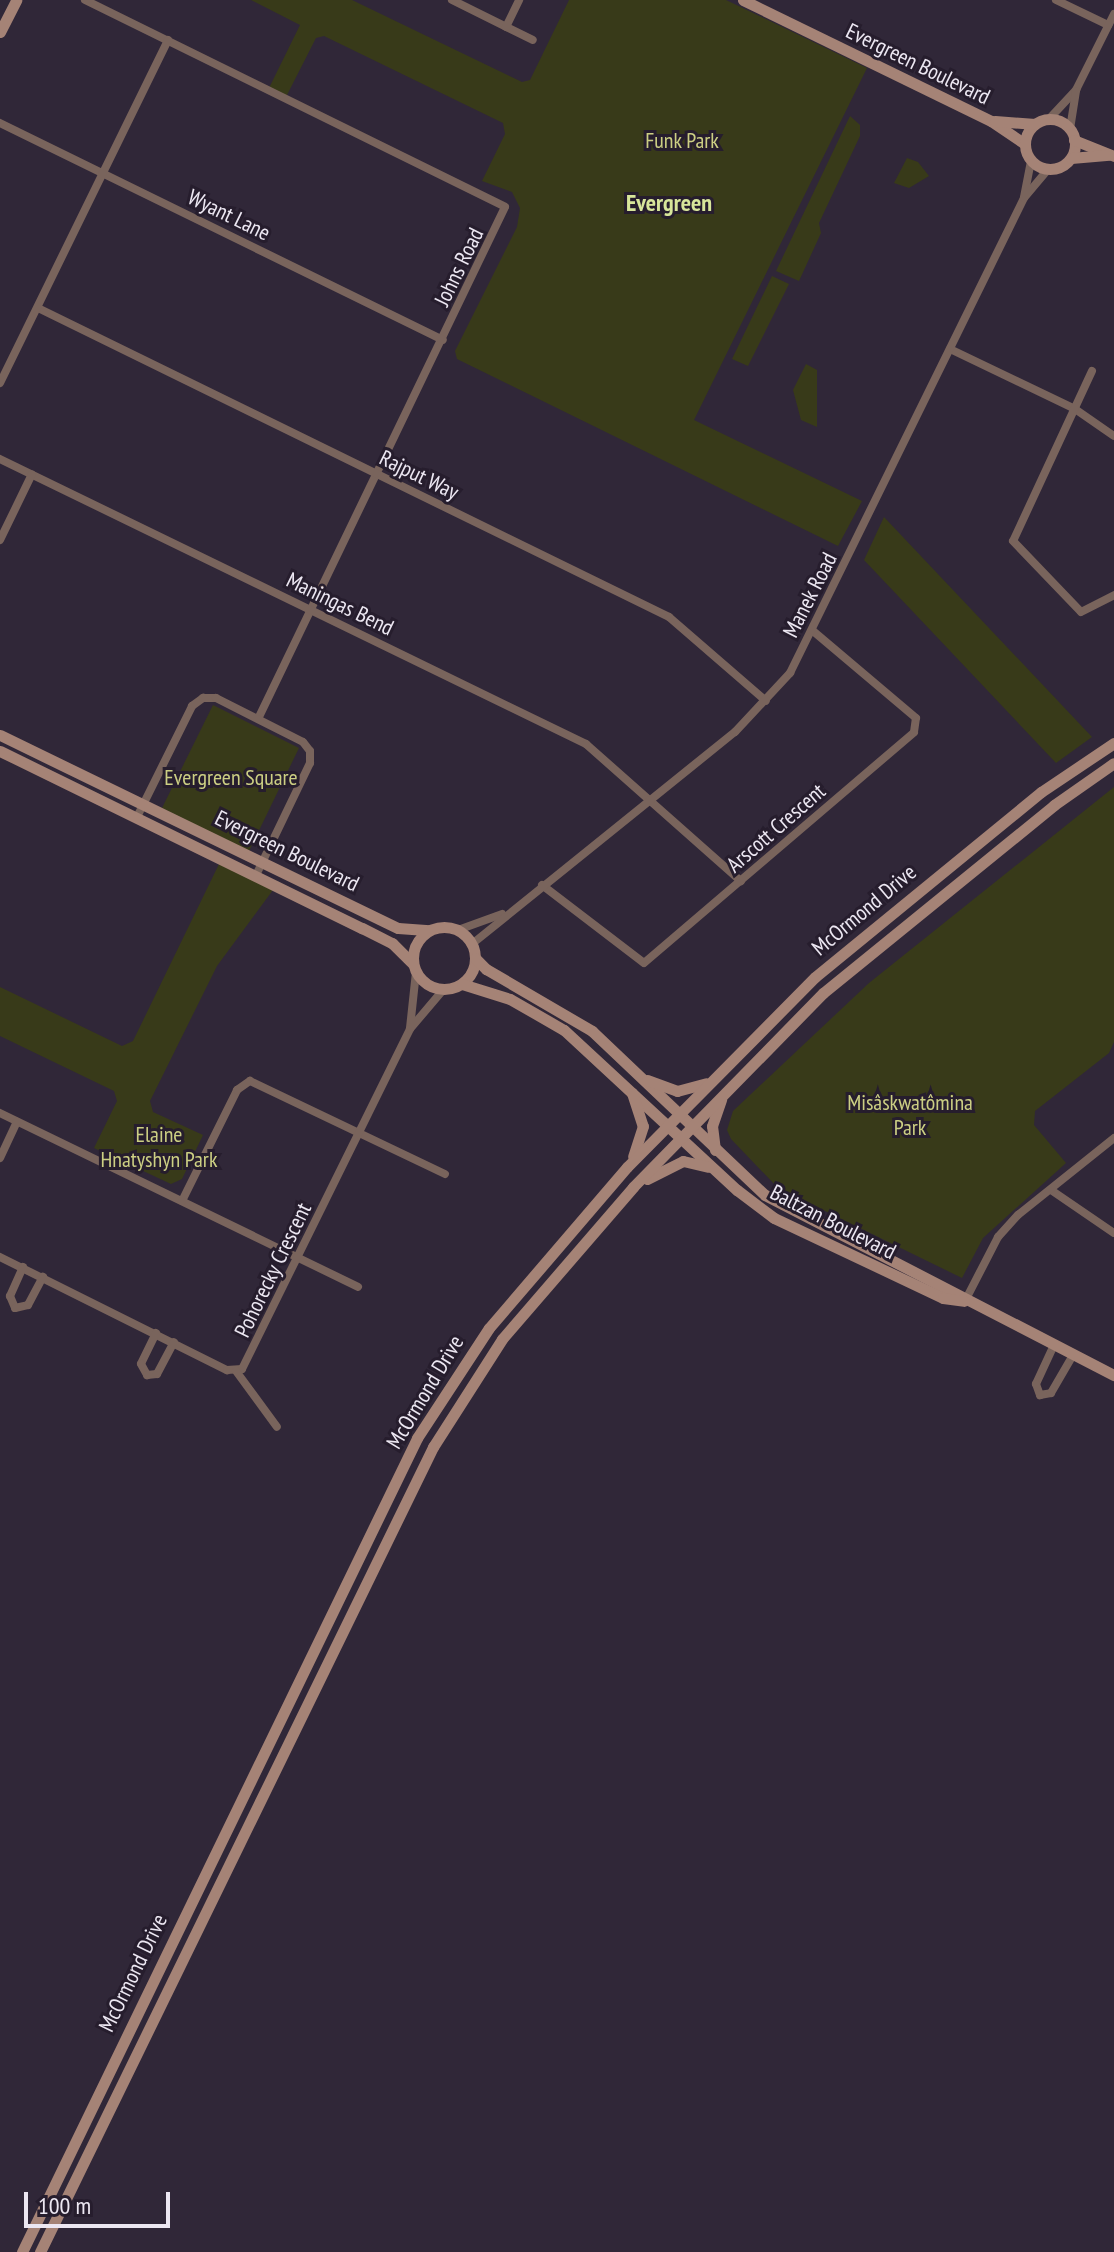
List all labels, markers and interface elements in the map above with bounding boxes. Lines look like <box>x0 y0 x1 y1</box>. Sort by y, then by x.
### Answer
street label: Evergreen Boulevard <box>842 18 994 110</box>
park label: Funk Park <box>645 128 719 154</box>
street label: Wyant Lane <box>184 184 274 246</box>
district label: Evergreen <box>626 189 712 217</box>
street label: Johns Road <box>429 224 489 310</box>
street label: Rajput Way <box>375 444 463 506</box>
street label: Manek Road <box>777 548 843 642</box>
street label: Maningas Bend <box>282 567 398 641</box>
park label: Evergreen Square <box>164 765 298 791</box>
street label: Arscott Crescent <box>721 778 831 878</box>
street label: Evergreen Boulevard <box>211 805 363 897</box>
street label: McOrmond Drive <box>807 859 921 961</box>
park label: Misâskwatômina Park <box>847 1089 973 1140</box>
park label: Elaine Hnatyshyn Park <box>101 1121 217 1172</box>
street label: Baltzan Boulevard <box>766 1179 900 1265</box>
street label: Pohorecky Crescent <box>229 1198 317 1342</box>
street label: McOrmond Drive <box>381 1331 469 1453</box>
street label: McOrmond Drive <box>93 1910 173 2036</box>
scale bar <box>28 2176 174 2226</box>
text: 100 m <box>38 2190 91 2221</box>

